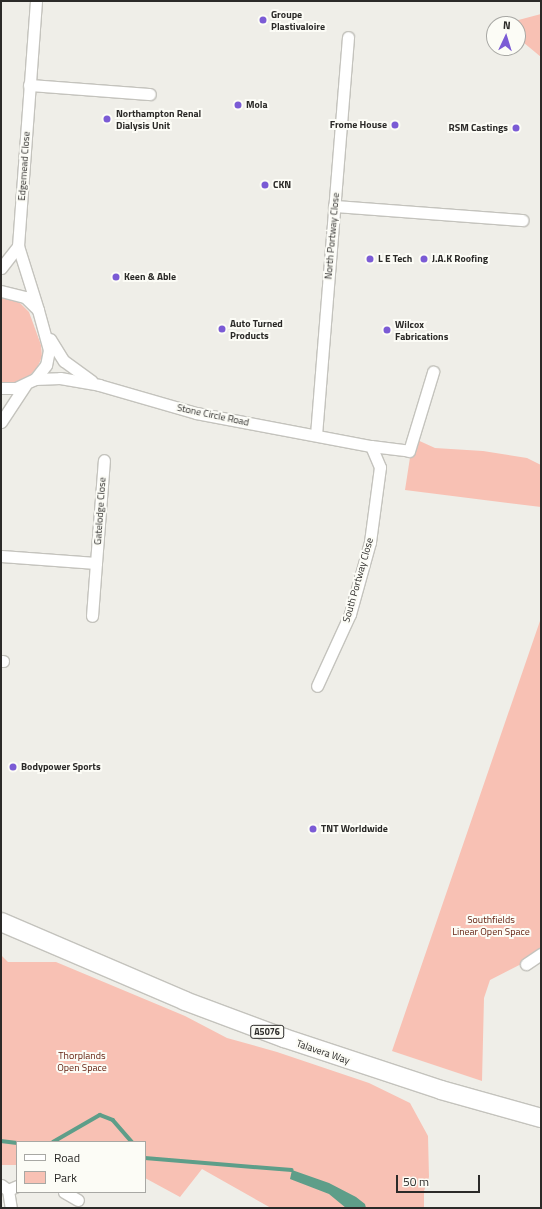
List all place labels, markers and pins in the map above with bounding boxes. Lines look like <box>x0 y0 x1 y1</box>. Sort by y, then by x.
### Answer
place label: Groupe Plastivaloire <box>271 8 325 32</box>
marker: Groupe Plastivaloire <box>258 15 268 25</box>
place label: Mola <box>246 99 268 111</box>
marker: Mola <box>233 100 243 110</box>
place label: Northampton Renal Dialysis Unit <box>116 107 201 130</box>
marker: Northampton Renal Dialysis Unit <box>101 113 113 125</box>
place label: Frome House <box>330 119 387 131</box>
marker: Frome House <box>390 120 400 130</box>
place label: RSM Castings <box>449 122 508 134</box>
marker: RSM Castings <box>511 123 521 133</box>
place label: CKN <box>273 179 291 191</box>
marker: CKN <box>260 180 270 190</box>
place label: L E Tech <box>378 253 412 265</box>
place label: J.A.K Roofing <box>432 253 488 265</box>
marker: L E Tech <box>365 254 375 264</box>
marker: J.A.K Roofing <box>419 254 429 264</box>
place label: Keen & Able <box>124 271 176 283</box>
marker: Keen & Able <box>111 272 121 282</box>
place label: Auto Turned Products <box>230 317 283 340</box>
place label: Wilcox Fabrications <box>395 318 448 342</box>
marker: Auto Turned Products <box>217 324 227 334</box>
marker: Wilcox Fabrications <box>382 325 392 335</box>
place label: Bodypower Sports <box>21 761 101 773</box>
marker: Bodypower Sports <box>8 762 18 772</box>
place label: TNT Worldwide <box>321 823 388 835</box>
marker: TNT Worldwide <box>308 824 318 834</box>

